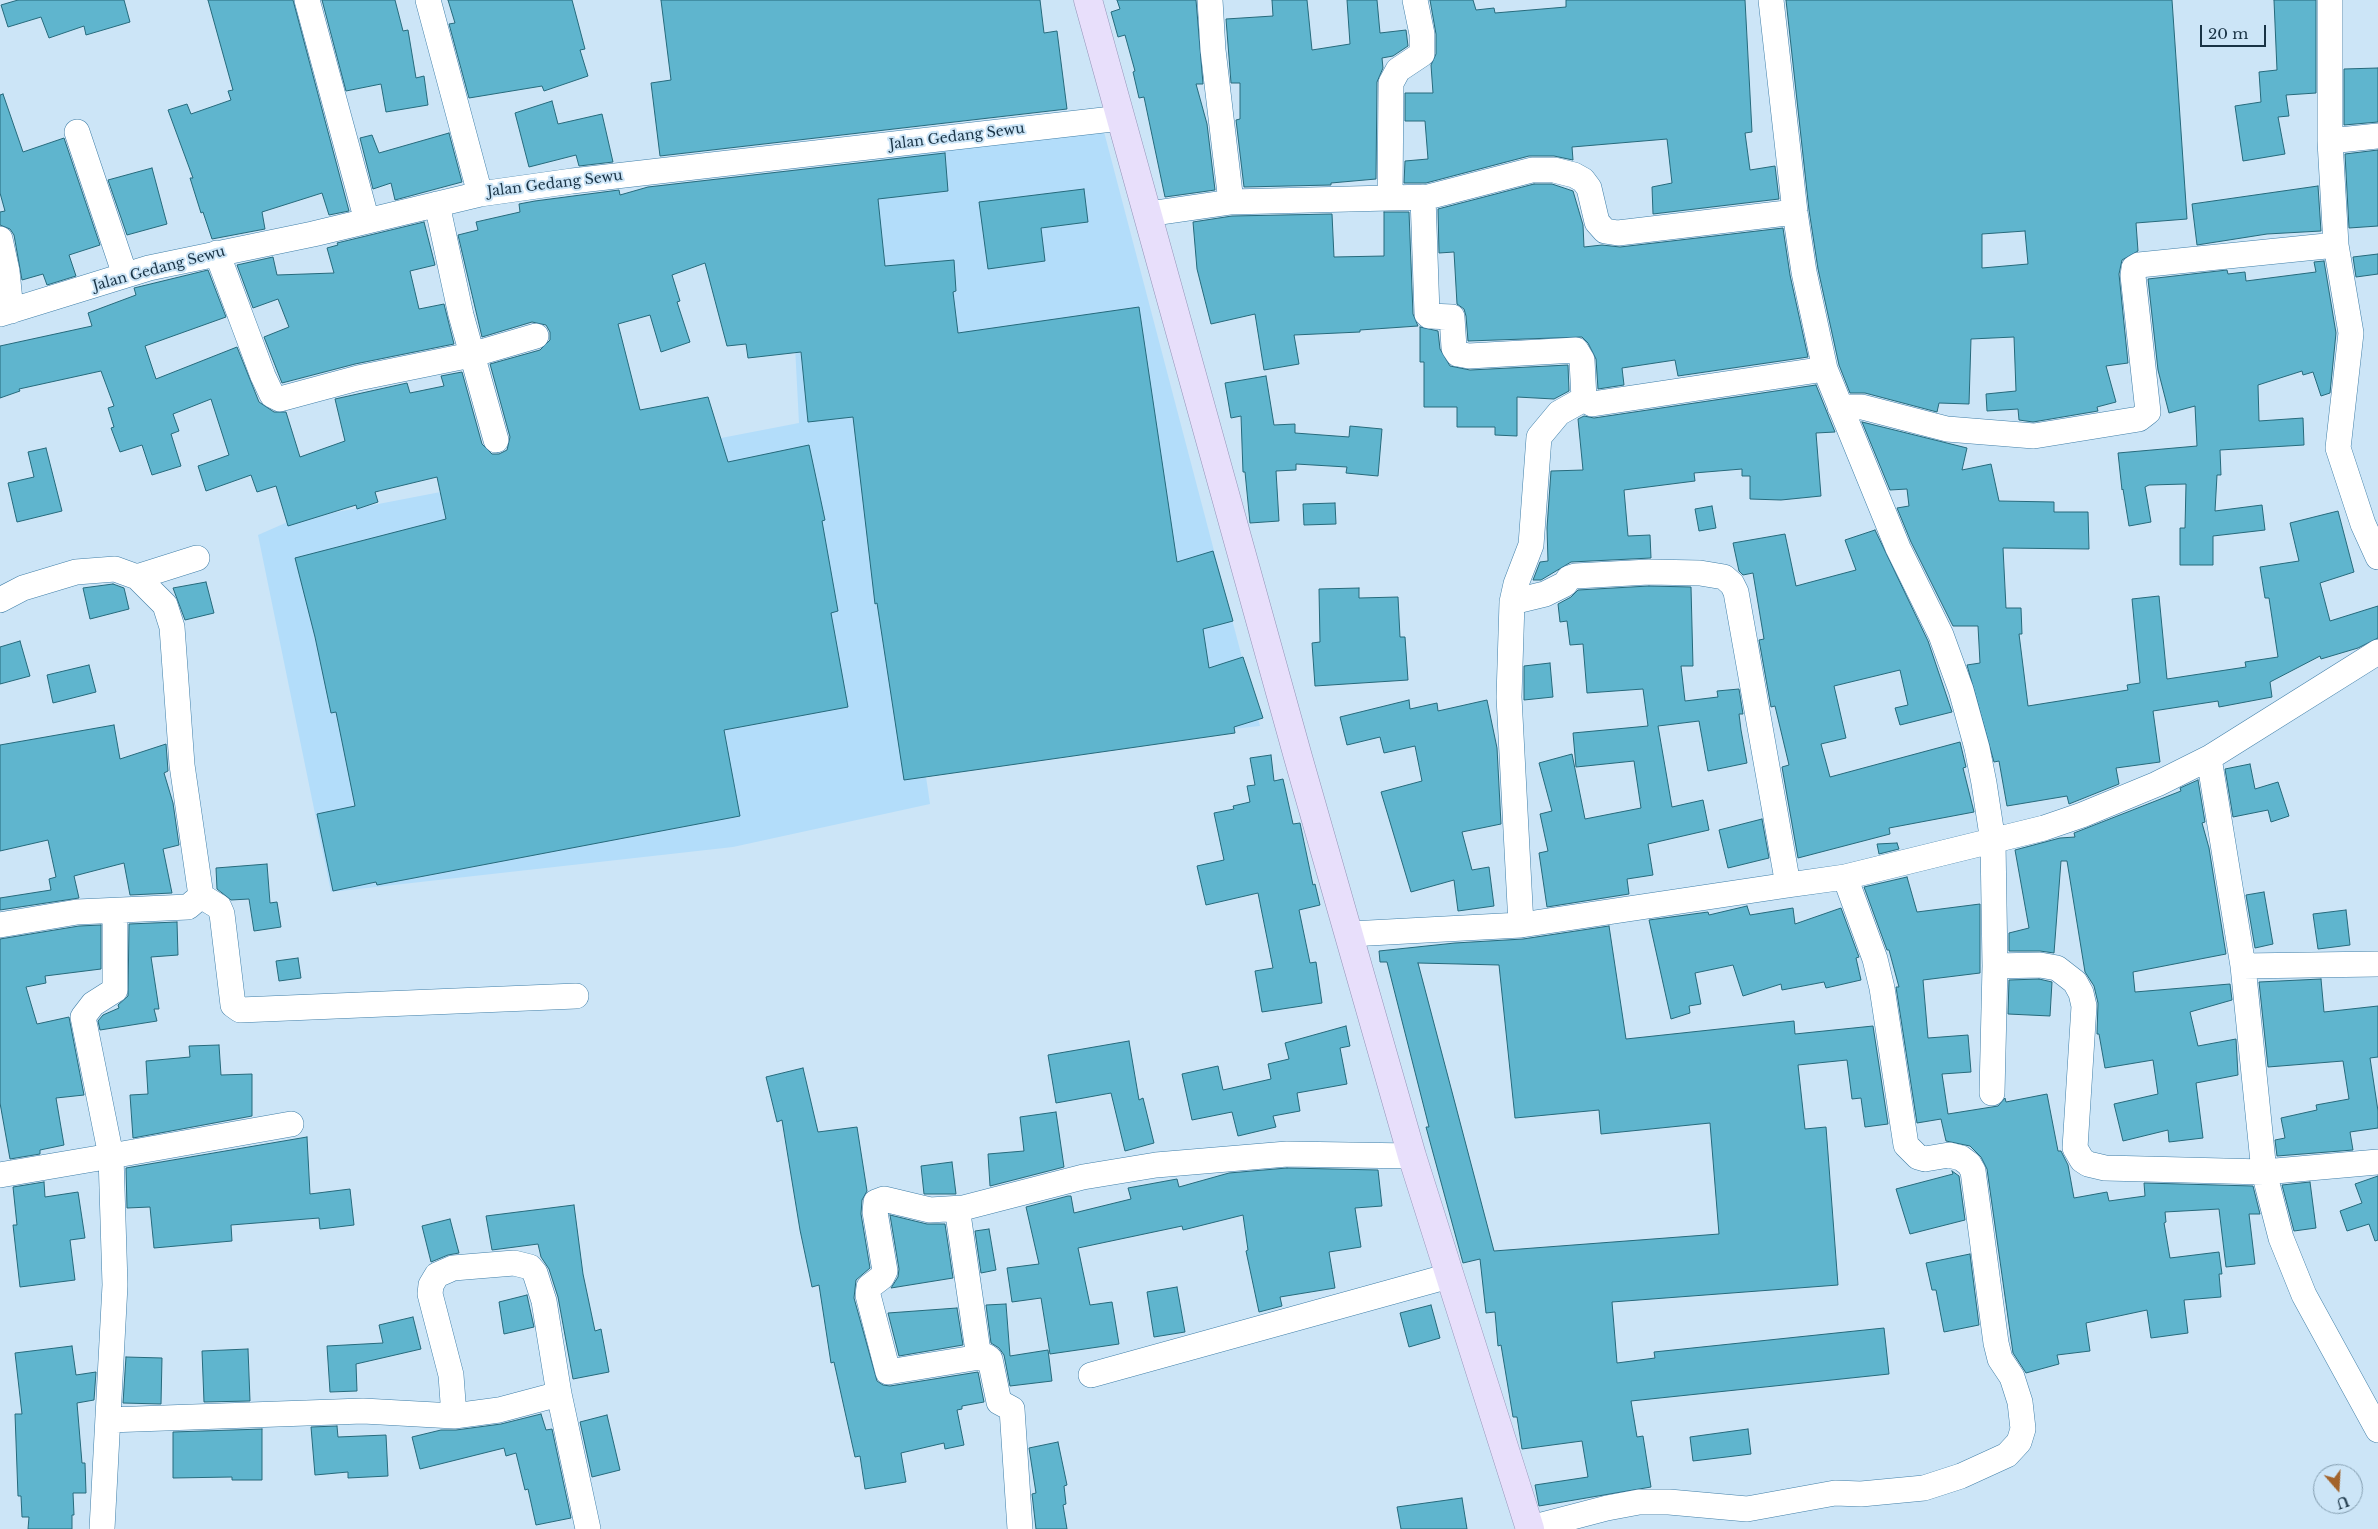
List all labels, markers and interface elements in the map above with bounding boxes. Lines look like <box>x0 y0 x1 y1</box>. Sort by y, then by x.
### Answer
scale bar <box>2203 15 2269 47</box>
text: 20 m <box>2208 24 2248 43</box>
street label: Jalan Gedang Sewu <box>888 120 1026 154</box>
street label: Jalan Gedang Sewu <box>486 167 624 201</box>
street label: Jalan Gedang Sewu <box>91 243 227 295</box>
north arrow <box>2313 1464 2363 1514</box>
text: U <box>2334 1492 2351 1513</box>

